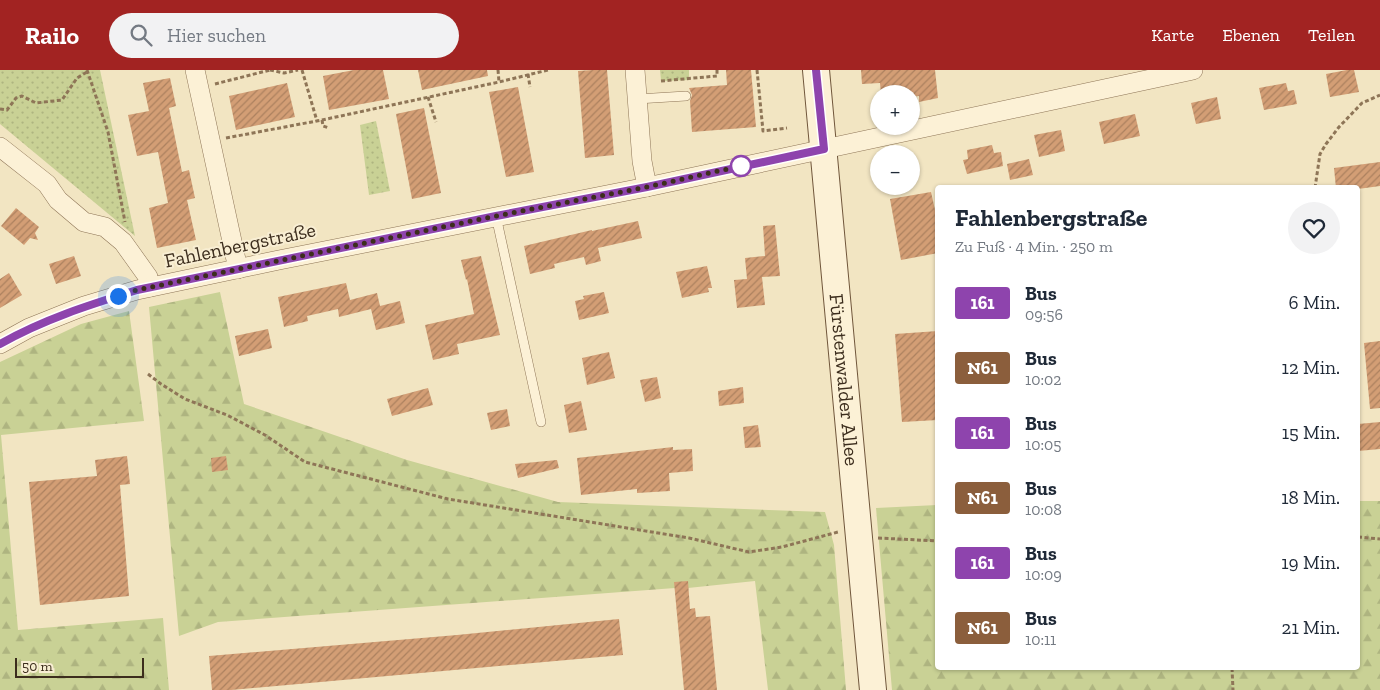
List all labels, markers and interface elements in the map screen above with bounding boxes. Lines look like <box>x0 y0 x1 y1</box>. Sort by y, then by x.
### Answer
search box <box>109 13 459 58</box>
text: Railo <box>25 21 79 50</box>
icon: search <box>127 21 155 49</box>
text: Hier suchen <box>167 24 266 47</box>
text: Karte <box>1151 24 1194 46</box>
text: Ebenen <box>1222 24 1280 46</box>
text: Teilen <box>1308 24 1355 46</box>
map controls <box>870 85 920 195</box>
button: + <box>870 85 920 135</box>
button: − <box>870 145 920 195</box>
unlabelled marker <box>730 155 752 177</box>
button: heart <box>1288 202 1340 254</box>
text: Fahlenbergstraße <box>955 203 1147 232</box>
street label: Fahlenbergstraße <box>162 217 318 273</box>
text: Zu Fuß · 4 Min. · 250 m <box>955 237 1113 256</box>
text: Bus <box>1025 282 1057 305</box>
your location <box>106 284 131 309</box>
text: 6 Min. <box>1289 291 1340 314</box>
text: 161 <box>970 292 995 314</box>
street label: Fürstenwalder Allee <box>825 293 864 467</box>
text: 09:56 <box>1025 305 1063 324</box>
text: Bus <box>1025 347 1057 370</box>
text: 12 Min. <box>1282 356 1340 379</box>
text: N61 <box>967 357 998 379</box>
text: 10:02 <box>1025 370 1061 389</box>
text: Bus <box>1025 412 1057 435</box>
text: 15 Min. <box>1282 421 1340 444</box>
text: 161 <box>970 422 995 444</box>
text: 10:05 <box>1025 435 1061 454</box>
text: Bus <box>1025 477 1057 500</box>
text: 18 Min. <box>1281 486 1340 509</box>
text: N61 <box>967 487 998 509</box>
text: 10:08 <box>1025 500 1062 519</box>
text: Bus <box>1025 542 1057 565</box>
text: 19 Min. <box>1281 551 1340 574</box>
text: 161 <box>970 552 995 574</box>
text: 10:09 <box>1025 565 1062 584</box>
text: Bus <box>1025 607 1057 630</box>
text: 21 Min. <box>1282 616 1340 639</box>
text: N61 <box>967 617 998 639</box>
text: 10:11 <box>1025 630 1056 649</box>
scale bar <box>15 655 144 678</box>
text: 50 m <box>22 658 53 675</box>

